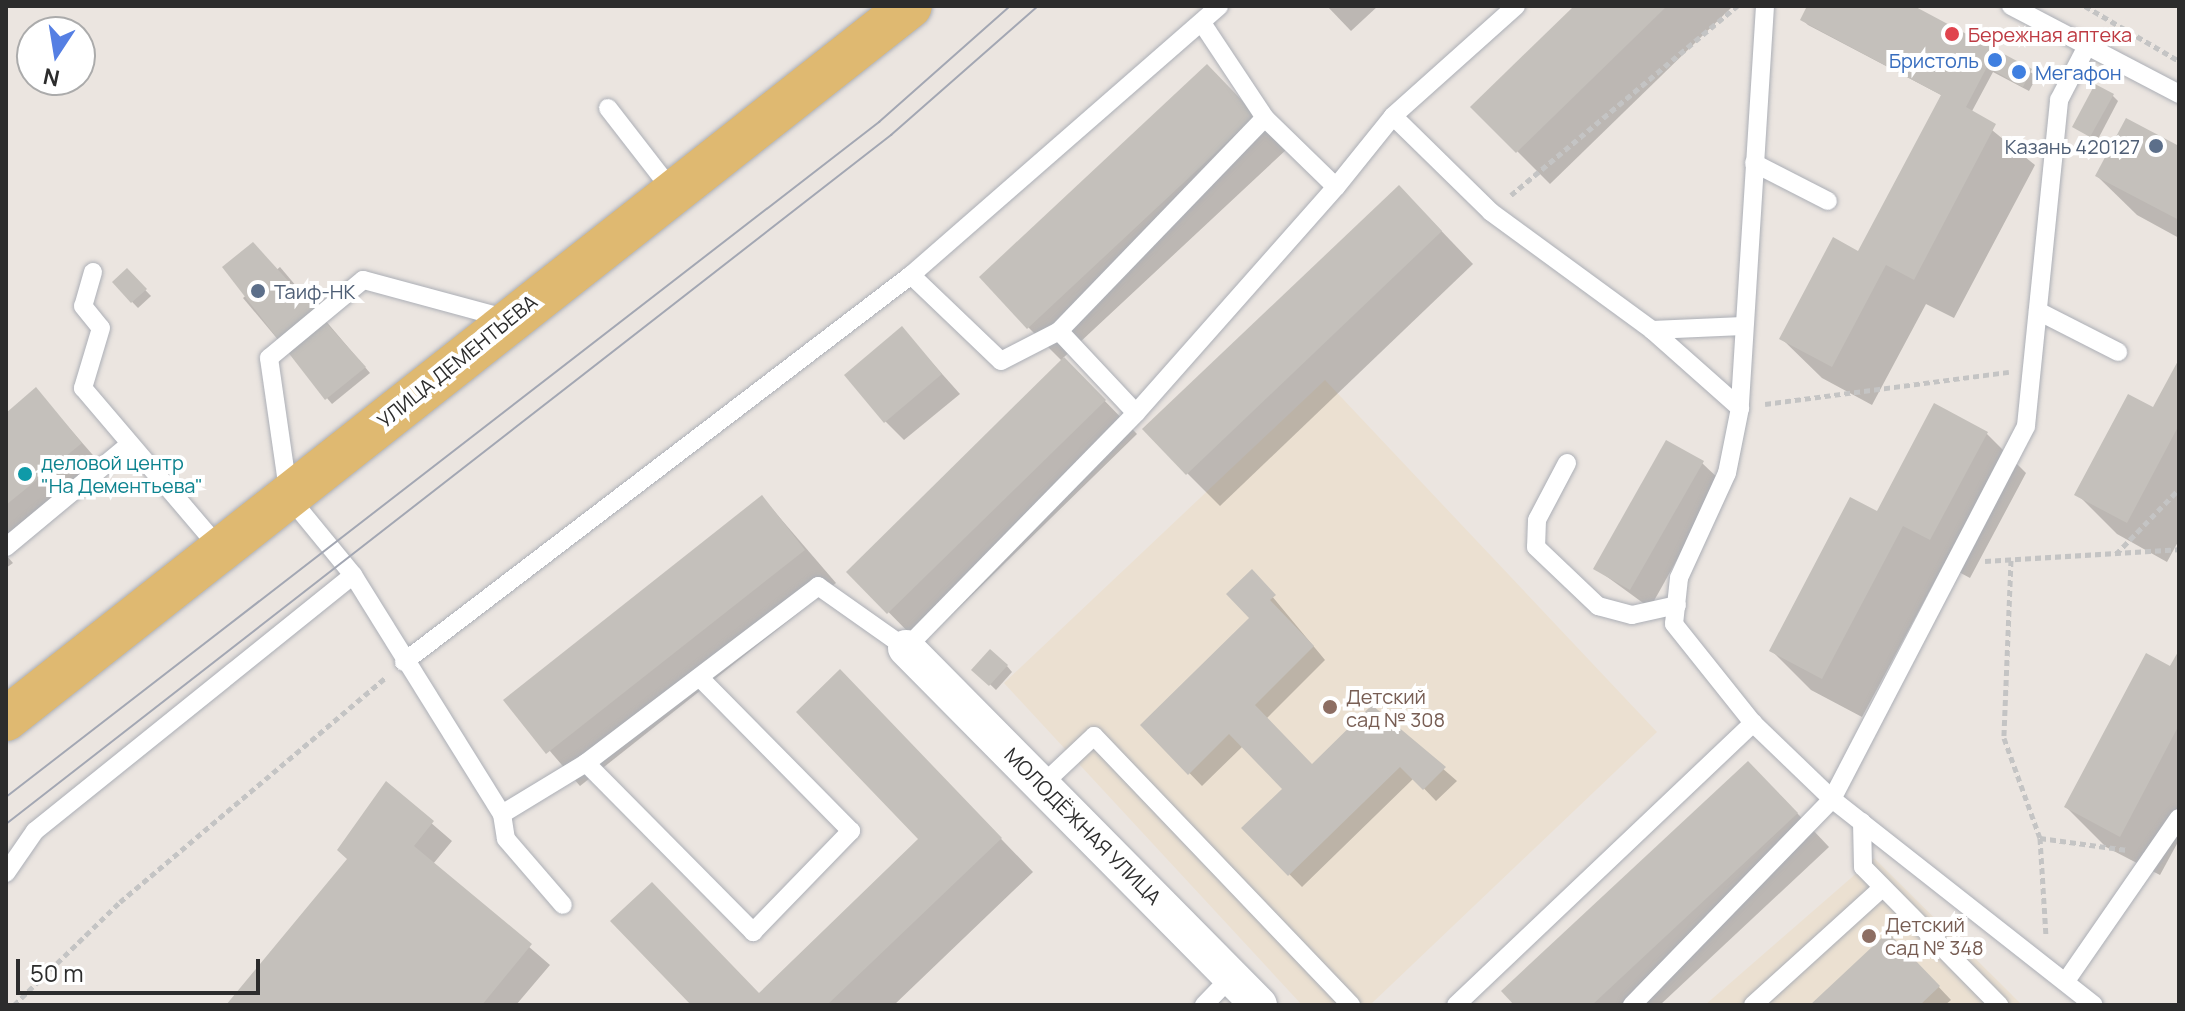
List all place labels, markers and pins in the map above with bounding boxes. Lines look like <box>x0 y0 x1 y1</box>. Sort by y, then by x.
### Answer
place label: Бережная аптека <box>1968 22 2132 46</box>
marker: Бережная аптека <box>1943 25 1961 43</box>
place label: Бристоль <box>1889 48 1979 72</box>
marker: Бристоль <box>1986 51 2004 69</box>
place label: Мегафон <box>2035 60 2122 84</box>
marker: Мегафон <box>2010 63 2028 81</box>
place label: Казань 420127 <box>2005 134 2140 158</box>
marker: Казань 420127 <box>2147 137 2165 155</box>
place label: Таиф-НК <box>274 279 355 303</box>
marker: Таиф-НК <box>249 282 267 300</box>
place label: деловой центр "На Дементьева" <box>41 450 203 497</box>
marker: деловой центр "На Дементьева" <box>16 465 34 483</box>
place label: Детский сад № 308 <box>1346 684 1445 731</box>
marker: Детский сад № 308 <box>1321 698 1339 716</box>
place label: Детский сад № 348 <box>1885 912 1984 959</box>
marker: Детский сад № 348 <box>1860 927 1878 945</box>

